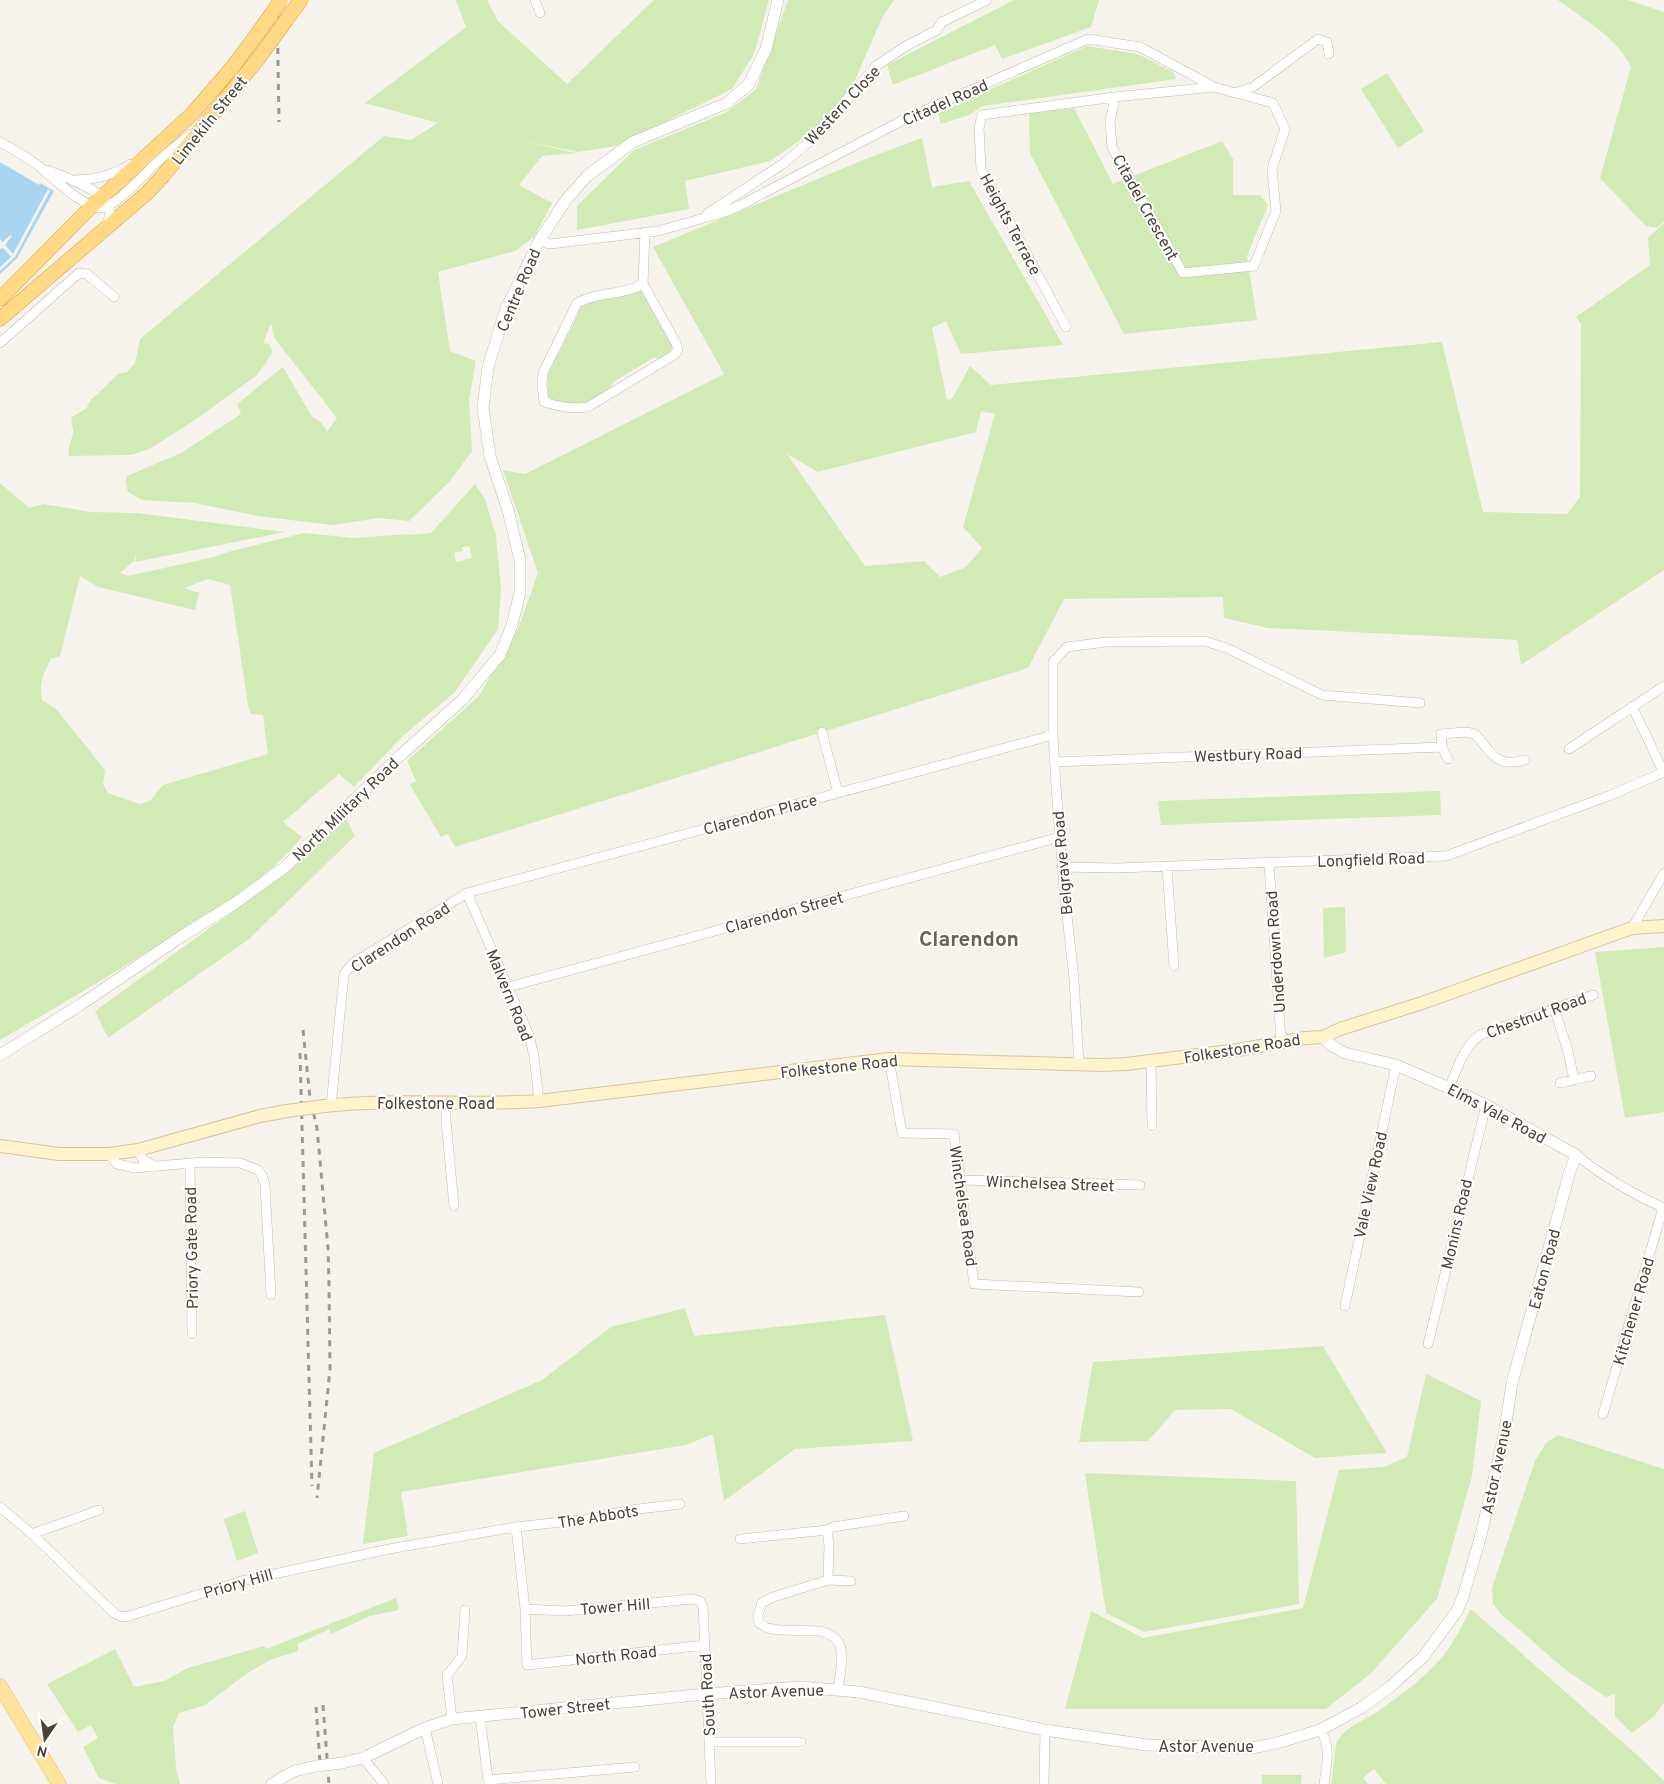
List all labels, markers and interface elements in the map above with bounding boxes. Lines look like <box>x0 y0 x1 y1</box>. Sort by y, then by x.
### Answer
street label: Western Close <box>801 62 885 150</box>
street label: Limekiln Street <box>168 73 253 170</box>
street label: Citadel Road <box>900 76 992 132</box>
street label: Citadel Crescent <box>1107 151 1182 265</box>
street label: Heights Terrace <box>974 171 1044 279</box>
street label: Centre Road <box>493 246 546 335</box>
street label: Westbury Road <box>1194 744 1303 768</box>
street label: North Military Road <box>289 754 404 866</box>
street label: Clarendon Place <box>701 791 820 841</box>
street label: Belgrave Road <box>1049 810 1079 916</box>
street label: Longfield Road <box>1317 849 1425 873</box>
street label: Clarendon Street <box>723 889 846 939</box>
street label: Underdown Road <box>1263 890 1291 1014</box>
street label: Clarendon Road <box>348 899 455 978</box>
district label: Clarendon <box>919 927 1019 954</box>
street label: Malvern Road <box>481 947 536 1045</box>
street label: Chestnut Road <box>1484 989 1590 1044</box>
street label: Folkestone Road <box>1182 1031 1302 1069</box>
street label: Folkestone Road <box>779 1052 899 1084</box>
street label: Elms Vale Road <box>1443 1080 1549 1149</box>
street label: Folkestone Road <box>377 1095 495 1115</box>
street label: Vale View Road <box>1351 1130 1393 1241</box>
street label: Winchelsea Road <box>944 1145 980 1268</box>
street label: Winchelsea Street <box>985 1173 1115 1197</box>
street label: Monins Road <box>1438 1177 1478 1272</box>
street label: Priory Gate Road <box>182 1187 204 1309</box>
street label: Eaton Road <box>1526 1227 1566 1312</box>
street label: Kitchener Road <box>1610 1255 1660 1368</box>
street label: Astor Avenue <box>1478 1419 1518 1516</box>
street label: The Abbots <box>556 1502 640 1534</box>
street label: Priory Hill <box>201 1565 276 1604</box>
street label: Tower Hill <box>579 1595 651 1621</box>
street label: North Road <box>574 1643 658 1671</box>
street label: South Road <box>697 1653 721 1737</box>
street label: Astor Avenue <box>728 1681 824 1705</box>
street label: Tower Street <box>519 1695 611 1725</box>
north arrow <box>20 1714 70 1764</box>
street label: Astor Avenue <box>1158 1738 1254 1758</box>
text: N <box>36 1741 49 1760</box>

